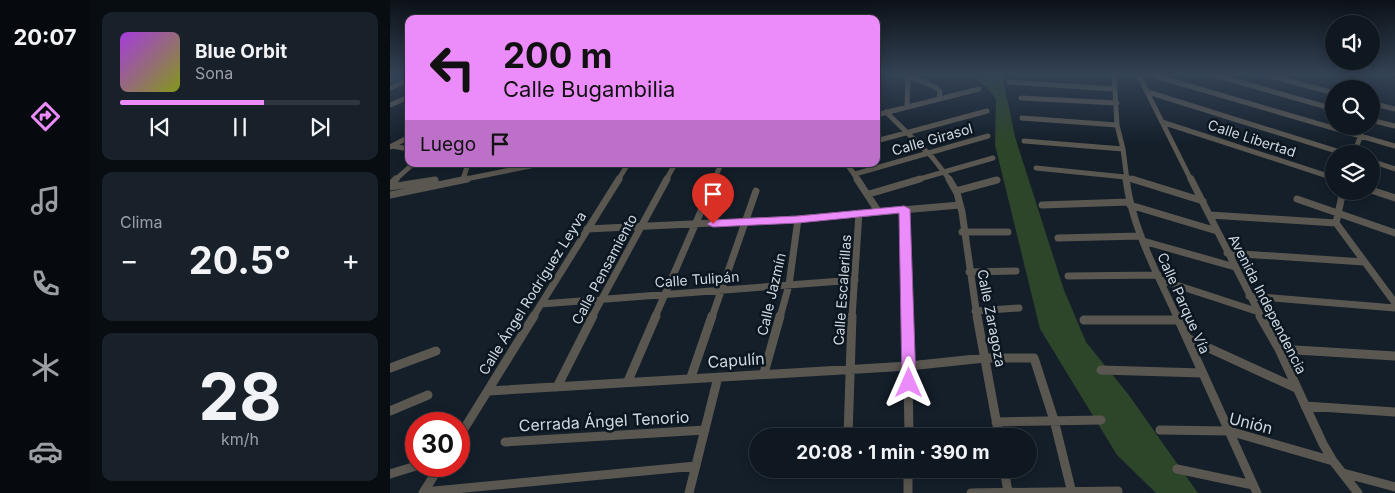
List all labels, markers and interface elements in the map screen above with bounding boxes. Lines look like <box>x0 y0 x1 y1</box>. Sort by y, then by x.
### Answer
map controls <box>1325 15 1380 200</box>
button: sound <box>1325 15 1380 70</box>
text: 20:07 <box>13 24 77 50</box>
text: 200 m <box>503 34 612 76</box>
icon: left <box>420 35 485 100</box>
text: Blue Orbit <box>195 40 287 63</box>
text: Sona <box>195 63 233 83</box>
text: Calle Bugambilia <box>503 76 675 102</box>
button: search <box>1325 80 1380 135</box>
icon: directions <box>28 99 63 134</box>
icon: previous <box>146 113 174 141</box>
icon: pause <box>226 113 254 141</box>
icon: next <box>306 113 334 141</box>
street label: Calle Libertad <box>1206 116 1298 160</box>
street label: Calle Girasol <box>890 119 974 159</box>
icon: arrive <box>486 130 514 158</box>
text: Luego <box>420 133 476 156</box>
button: layers <box>1325 145 1380 200</box>
pin <box>692 173 734 224</box>
icon: arrive <box>699 180 727 208</box>
icon: music <box>28 183 63 218</box>
street label: Calle Ángel Rodríguez Leyva <box>475 208 589 378</box>
street label: Calle Pensamiento <box>568 211 640 327</box>
text: Clima <box>120 212 162 232</box>
street label: Avenida Independencia <box>1225 231 1311 377</box>
street label: Calle Escalerillas <box>830 234 854 346</box>
text: 20.5° <box>189 237 291 283</box>
text: − <box>120 243 139 277</box>
text: + <box>341 243 360 277</box>
street label: Calle Parque Vía <box>1154 250 1214 356</box>
street label: Calle Jazmín <box>753 251 789 337</box>
icon: phone <box>28 266 63 301</box>
street label: Calle Tulipán <box>654 268 740 290</box>
street label: Calle Zaragoza <box>974 268 1010 368</box>
street label: Capulín <box>707 348 765 372</box>
icon: climate <box>28 350 63 385</box>
position arrow <box>882 356 934 408</box>
text: 28 <box>198 357 282 436</box>
street label: Cerrada Ángel Tenorio <box>518 407 690 435</box>
street label: Unión <box>1227 408 1275 438</box>
speed limit sign: 30 <box>405 412 470 477</box>
text: km/h <box>221 429 259 449</box>
icon: car <box>28 434 63 469</box>
text: 20:08 · 1 min · 390 m <box>796 441 990 464</box>

